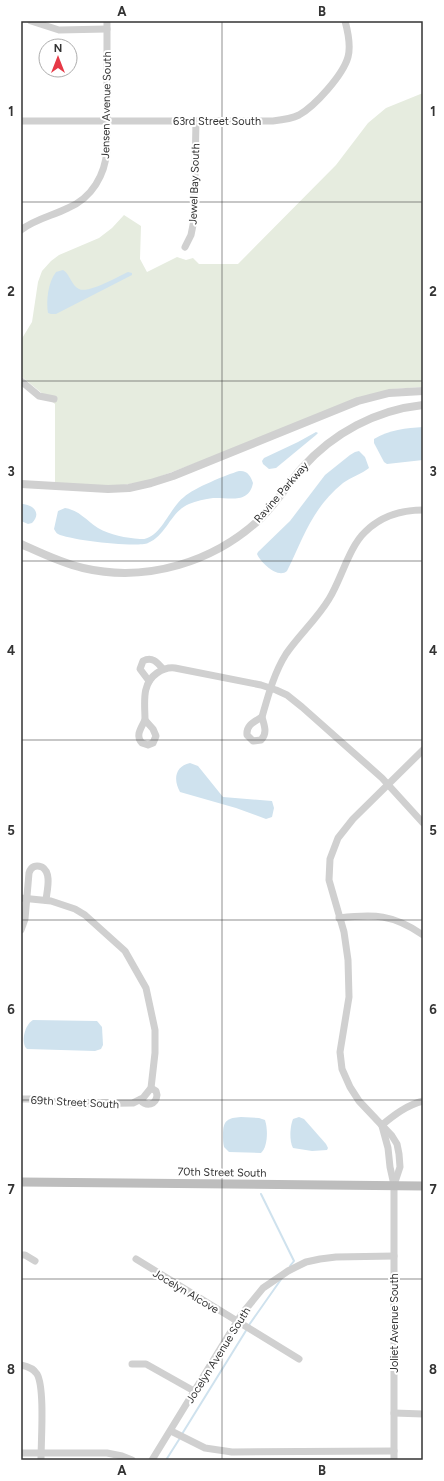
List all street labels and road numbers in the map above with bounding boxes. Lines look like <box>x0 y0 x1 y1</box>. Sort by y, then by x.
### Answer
street label: Jensen Avenue South <box>99 51 114 159</box>
street label: 63rd Street South <box>173 115 261 128</box>
street label: Jewel Bay South <box>187 143 202 225</box>
street label: Ravine Parkway <box>251 459 311 525</box>
street label: 69th Street South <box>30 1094 120 1111</box>
street label: 70th Street South <box>177 1165 267 1180</box>
street label: Jocelyn Alcove <box>150 1267 221 1316</box>
street label: Joliet Avenue South <box>388 1273 401 1373</box>
street label: Jocelyn Avenue South <box>184 1305 253 1406</box>

